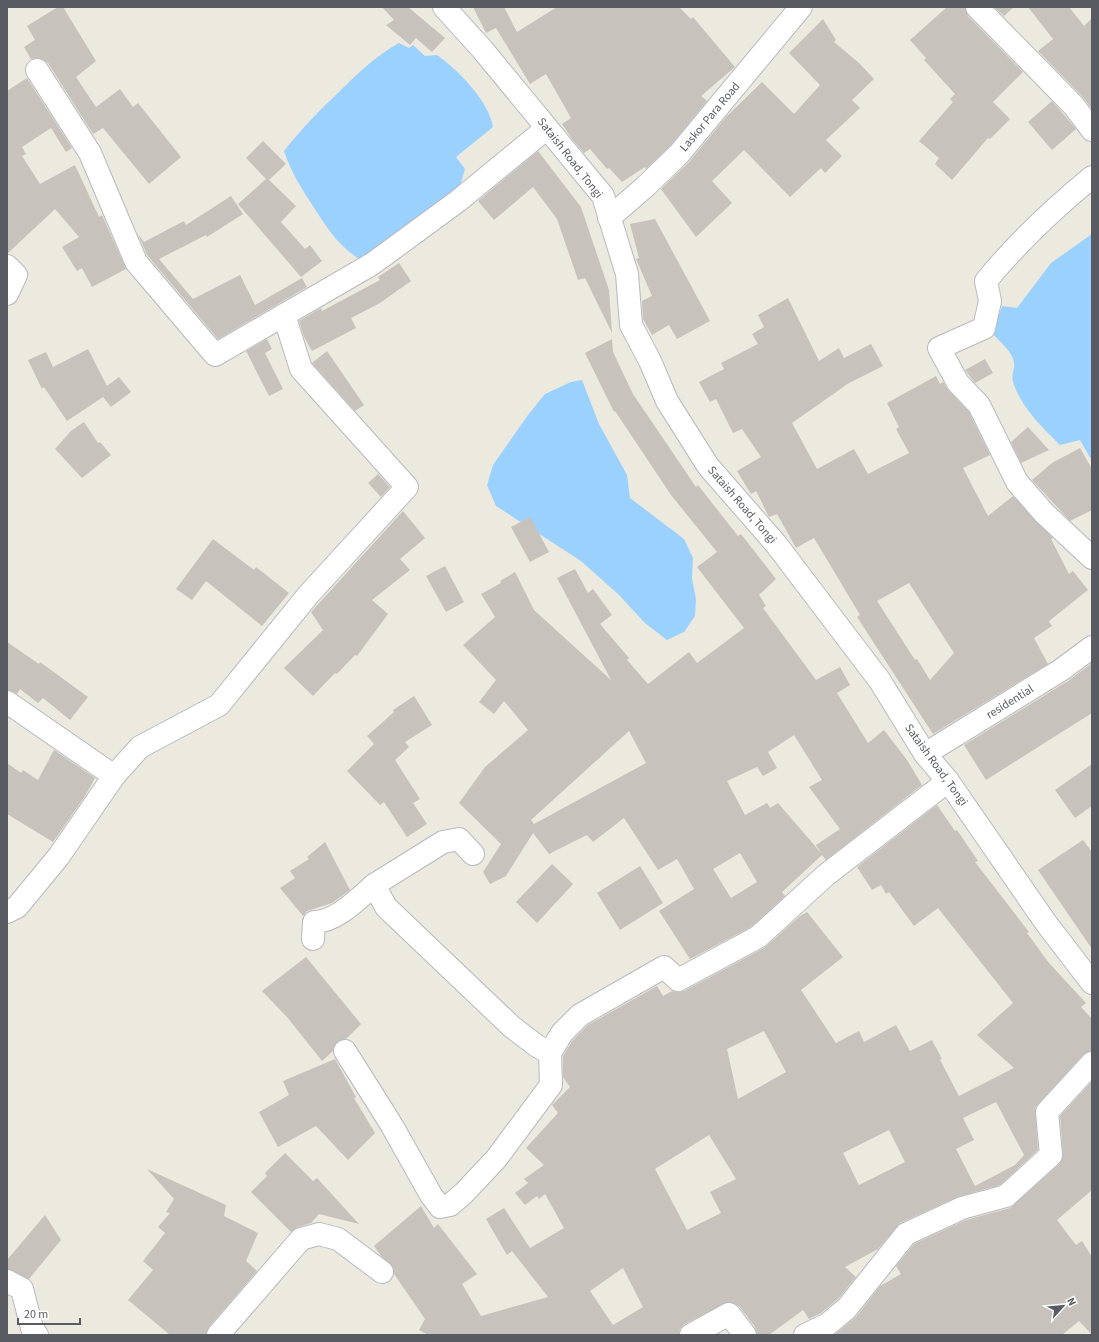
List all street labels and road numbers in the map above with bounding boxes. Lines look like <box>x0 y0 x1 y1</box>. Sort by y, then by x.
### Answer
street label: Laskor Para Road <box>676 79 744 155</box>
street label: Sataish Road, Tongi <box>533 114 607 202</box>
street label: Sataish Road, Tongi <box>703 462 781 548</box>
street label: residential <box>983 681 1037 723</box>
street label: Sataish Road, Tongi <box>900 720 972 810</box>

